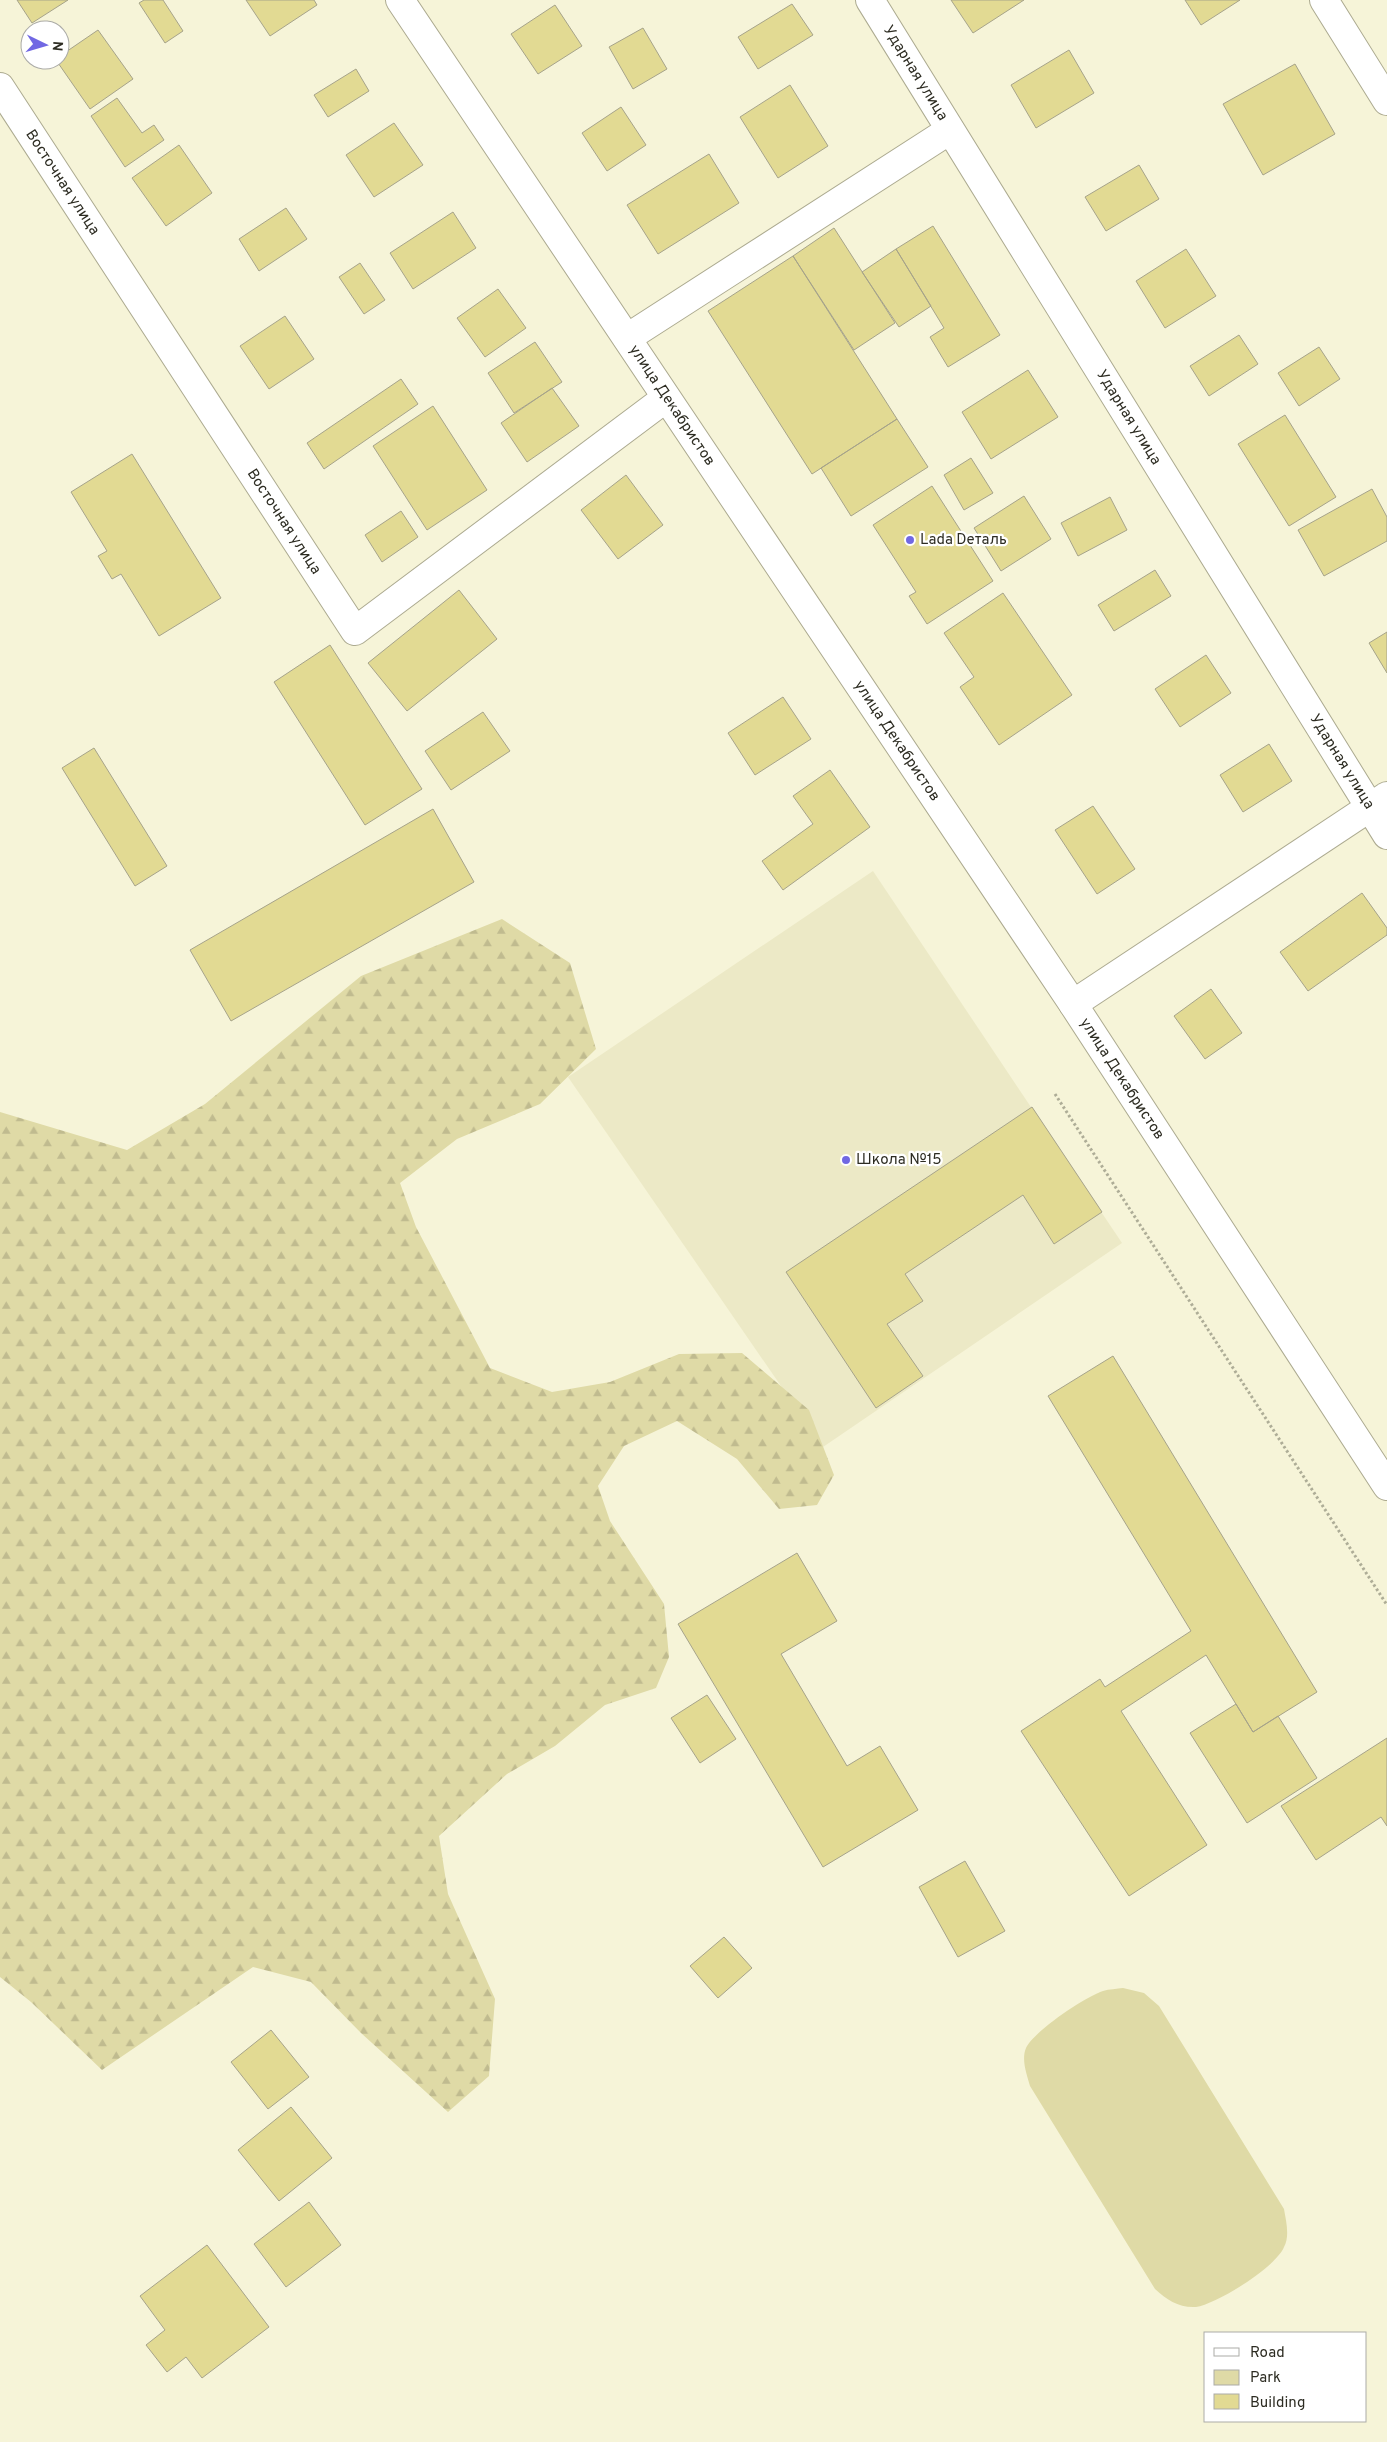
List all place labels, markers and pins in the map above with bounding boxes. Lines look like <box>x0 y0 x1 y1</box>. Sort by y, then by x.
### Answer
place label: Lada Dеталь <box>920 531 1007 550</box>
marker: Lada Dеталь <box>904 534 916 546</box>
place label: Школа №15 <box>856 1151 942 1170</box>
marker: Школа №15 <box>840 1154 852 1166</box>

